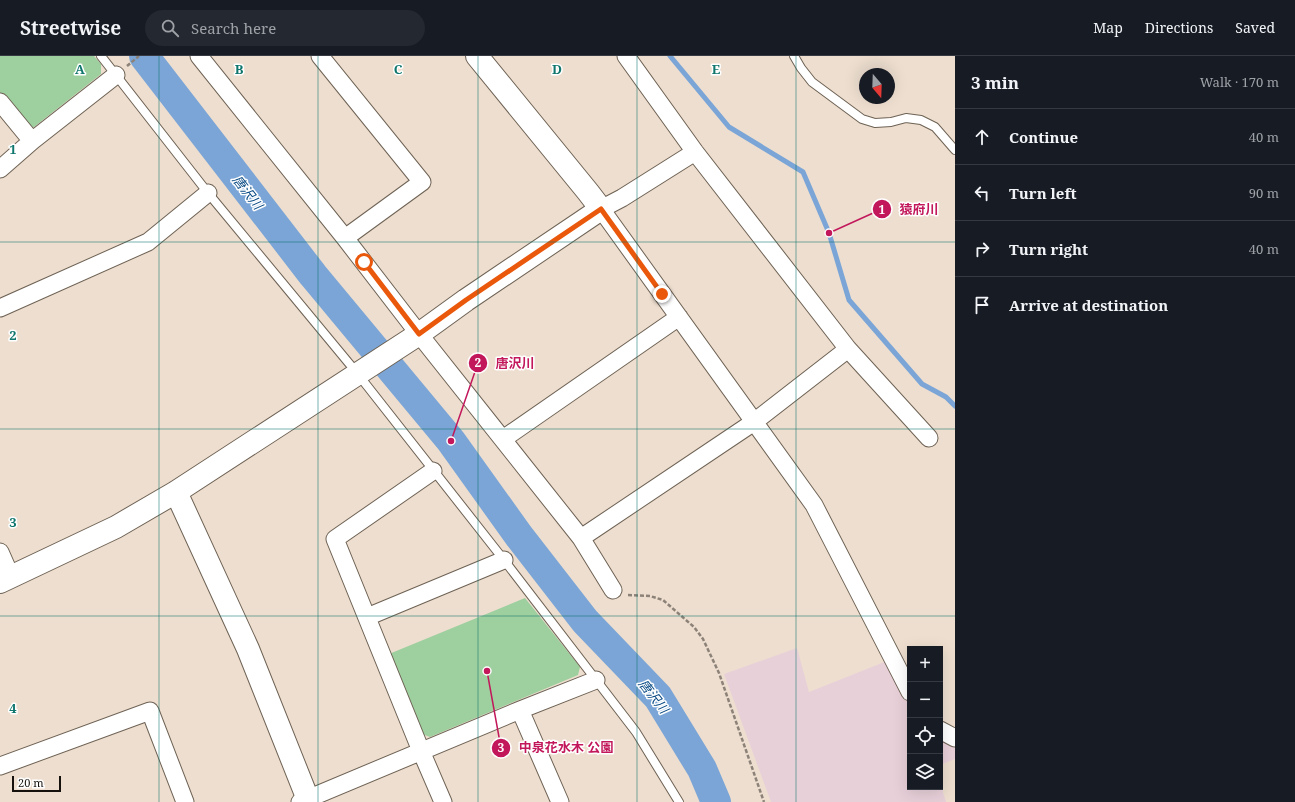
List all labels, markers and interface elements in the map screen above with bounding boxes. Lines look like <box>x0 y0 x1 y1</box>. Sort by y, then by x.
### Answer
search box <box>145 10 425 46</box>
text: Streetwise <box>20 15 121 41</box>
icon: search <box>159 17 181 39</box>
text: Search here <box>191 18 276 38</box>
text: Map <box>1093 18 1123 37</box>
text: Directions <box>1145 18 1213 37</box>
text: Saved <box>1235 18 1275 37</box>
text: A <box>75 60 85 78</box>
text: B <box>235 60 244 78</box>
text: C <box>394 60 403 78</box>
text: D <box>552 60 562 78</box>
text: E <box>712 60 721 78</box>
north arrow <box>859 68 895 104</box>
text: 3 min <box>971 71 1019 94</box>
text: Walk · 170 m <box>1200 73 1279 91</box>
icon: ahead <box>971 126 993 148</box>
text: Continue <box>1009 127 1078 147</box>
text: 40 m <box>1249 128 1279 146</box>
text: 1 <box>9 140 17 158</box>
water label: 唐沢川 <box>229 171 268 214</box>
icon: left <box>971 182 993 204</box>
text: Turn left <box>1009 183 1077 203</box>
text: 90 m <box>1249 184 1279 202</box>
callout: 猿府川 <box>872 197 947 222</box>
text: 猿府川 <box>899 200 939 218</box>
text: 1 <box>879 201 886 218</box>
icon: right <box>971 238 993 260</box>
text: Turn right <box>1009 239 1088 259</box>
text: 40 m <box>1249 240 1279 258</box>
route start <box>355 253 373 271</box>
route end <box>653 285 671 303</box>
icon: arrive <box>971 294 993 316</box>
text: Arrive at destination <box>1009 295 1168 315</box>
text: 2 <box>9 326 17 344</box>
callout: 唐沢川 <box>468 351 543 376</box>
text: 2 <box>475 354 482 371</box>
text: 唐沢川 <box>495 354 535 372</box>
text: 3 <box>9 513 17 531</box>
map controls <box>907 646 943 790</box>
button: + <box>907 646 943 682</box>
water label: 唐沢川 <box>635 675 674 718</box>
button: − <box>907 682 943 718</box>
text: 4 <box>9 699 17 717</box>
button: locate <box>907 718 943 754</box>
callout: 中泉花水木 公園 <box>491 735 621 760</box>
text: 中泉花水木 公園 <box>519 738 613 756</box>
text: 3 <box>498 739 505 756</box>
button: layers <box>907 754 943 790</box>
scale bar <box>12 774 61 793</box>
text: 20 m <box>18 775 44 790</box>

